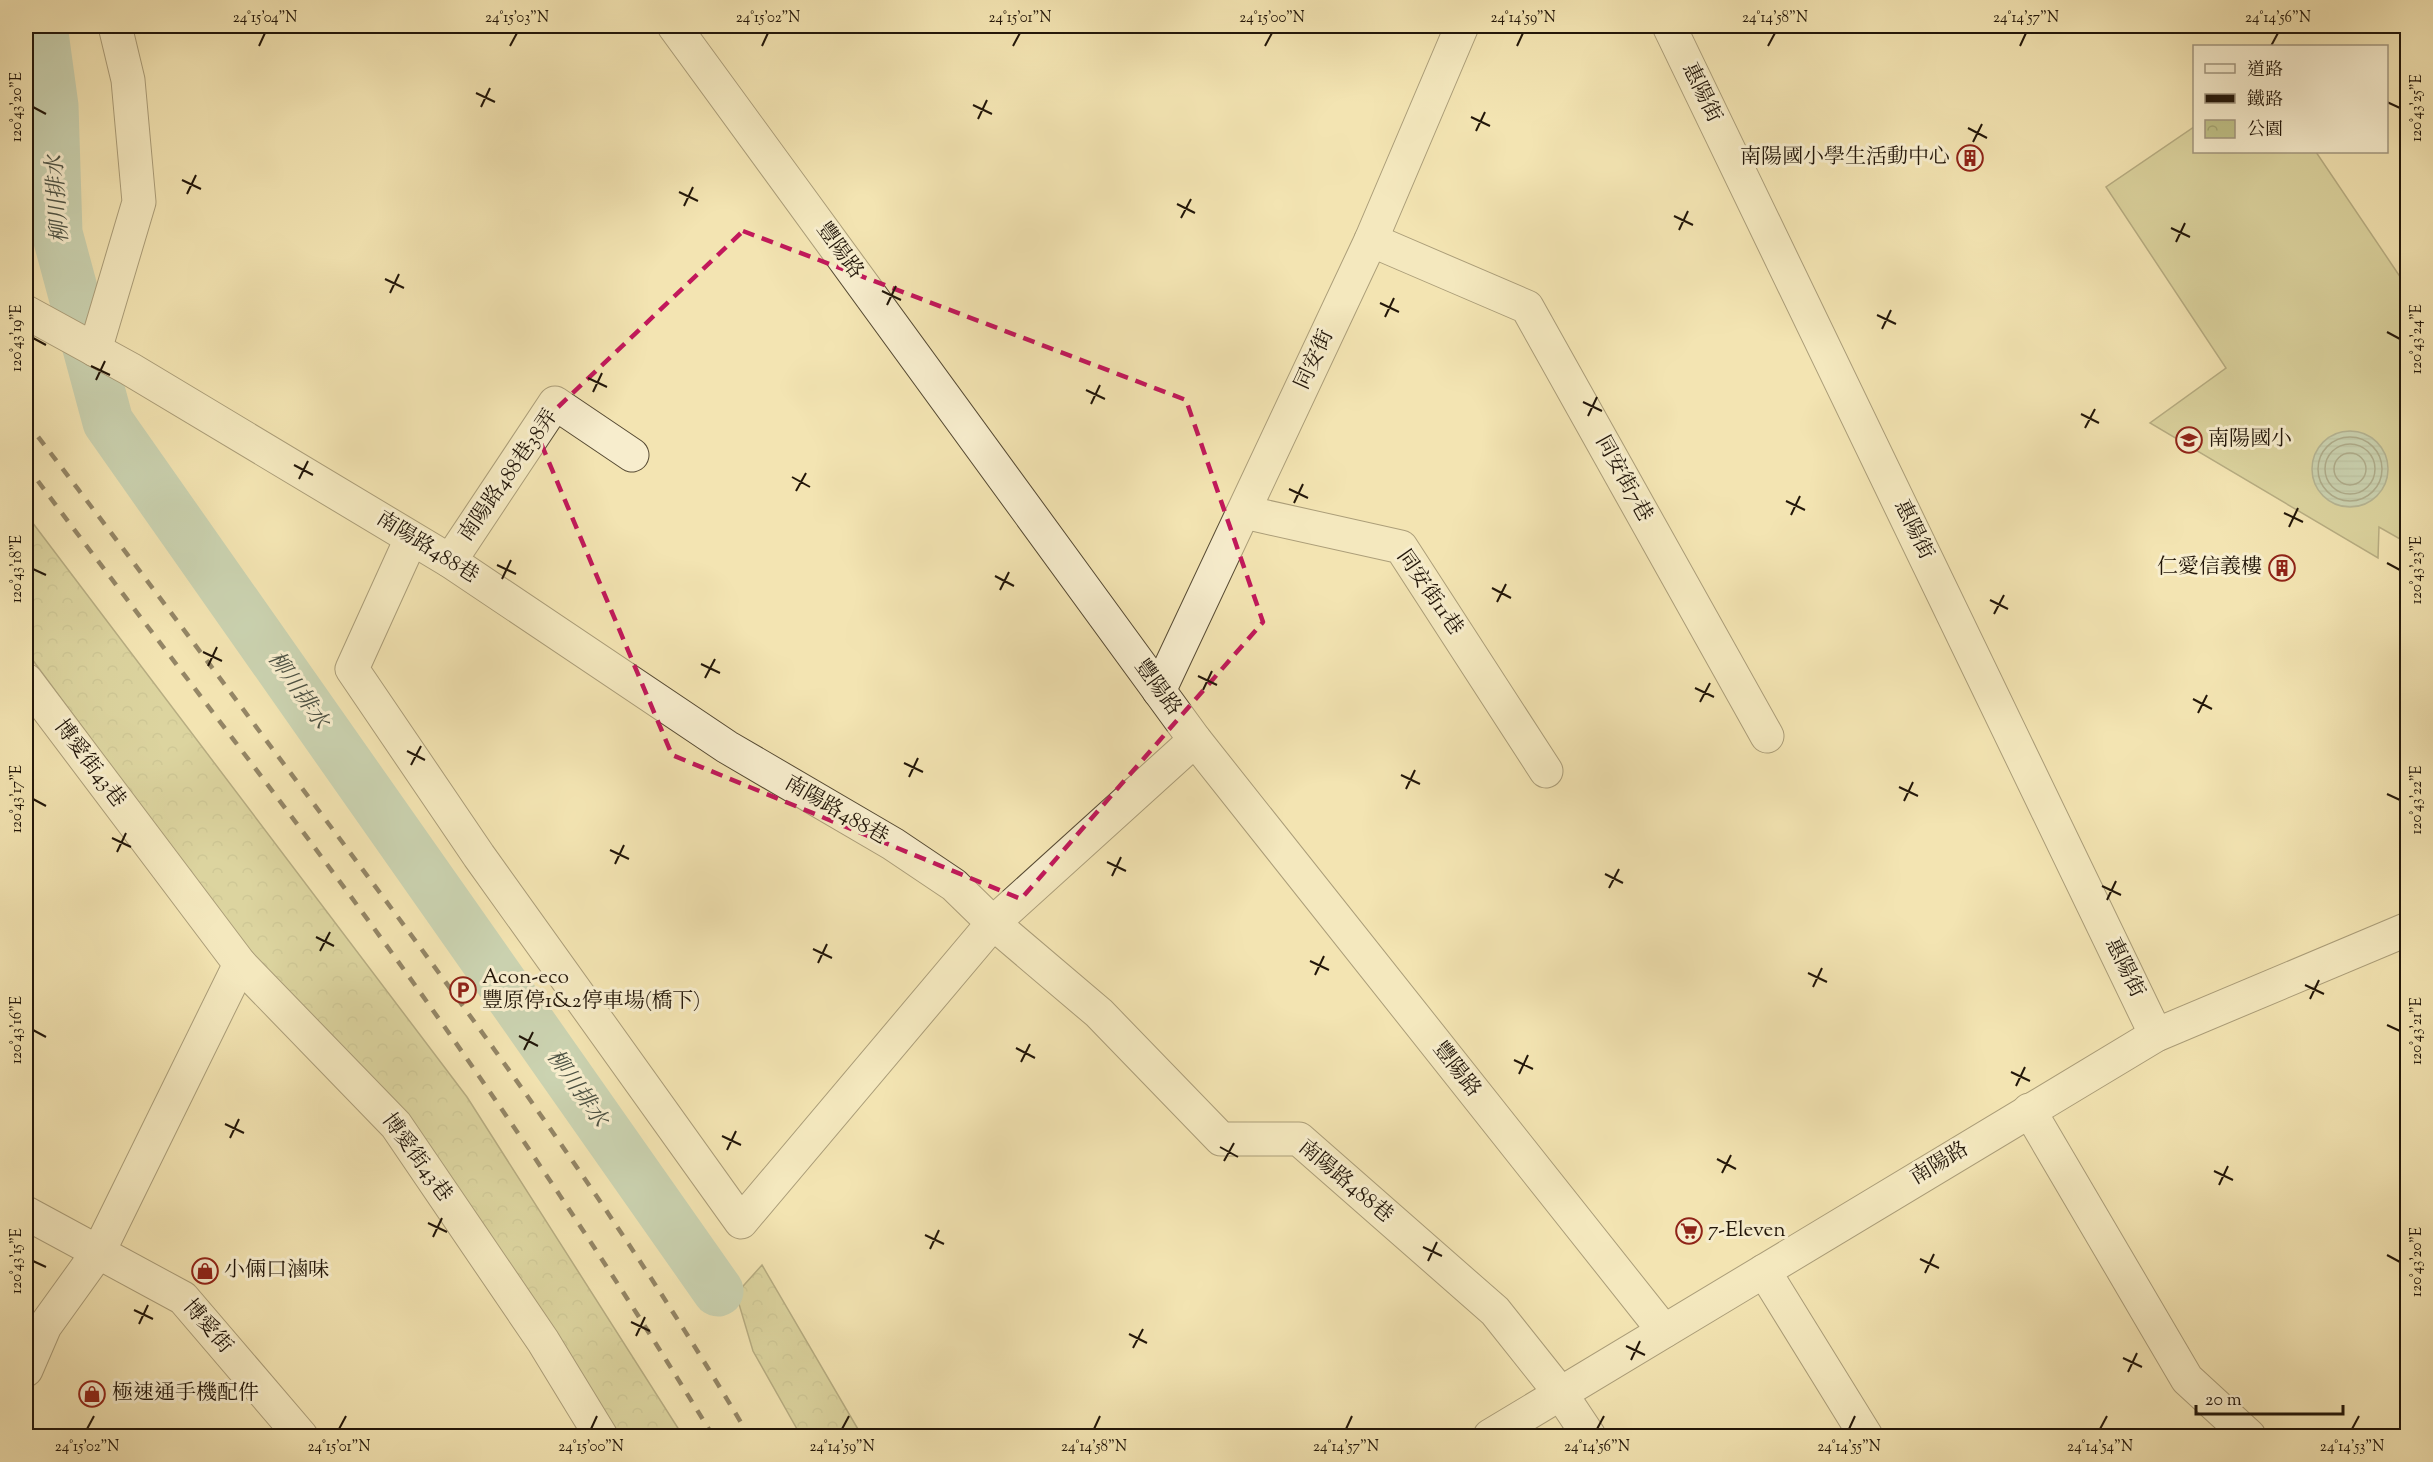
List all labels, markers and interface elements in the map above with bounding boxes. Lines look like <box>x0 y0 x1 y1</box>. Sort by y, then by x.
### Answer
text: 24°15'04"N <box>233 8 297 29</box>
text: 24°15'03"N <box>485 8 549 29</box>
text: 24°15'02"N <box>736 8 800 29</box>
text: 24°15'01"N <box>989 8 1051 29</box>
text: 24°15'00"N <box>1239 8 1305 29</box>
text: 24°14'59"N <box>1490 8 1556 29</box>
text: 24°14'58"N <box>1742 8 1808 29</box>
text: 24°14'57"N <box>1993 8 2059 29</box>
text: 24°14'56"N <box>2245 8 2311 29</box>
legend <box>2193 45 2388 153</box>
street label: 惠陽街 <box>1674 58 1728 128</box>
text: 道路 <box>2247 58 2283 84</box>
text: 120°43'20"E <box>7 72 28 142</box>
text: 120°43'25"E <box>2407 74 2428 142</box>
text: 鐵路 <box>2247 88 2283 114</box>
text: 公園 <box>2247 118 2283 144</box>
place label: 南陽國小學生活動中心 <box>1740 143 1950 173</box>
building icon: 南陽國小學生活動中心 <box>1955 143 1985 173</box>
water label: 柳川排水 <box>40 152 78 244</box>
street label: 豐陽路 <box>808 217 870 285</box>
text: 120°43'19"E <box>7 304 28 372</box>
text: 120°43'24"E <box>2407 304 2428 374</box>
street label: 同安街 <box>1288 325 1342 395</box>
street label: 南陽路488巷38弄 <box>452 404 566 548</box>
school or university icon: 南陽國小 <box>2174 425 2204 455</box>
place label: 南陽國小 <box>2208 425 2292 455</box>
street label: 同安街7巷 <box>1587 430 1659 528</box>
street label: 惠陽街 <box>1886 495 1940 565</box>
street label: 南陽路488巷 <box>370 505 484 591</box>
text: 120°43'18"E <box>7 535 28 603</box>
text: 120°43'23"E <box>2407 536 2428 604</box>
street label: 同安街11巷 <box>1389 544 1469 642</box>
place label: 仁愛信義樓 <box>2157 553 2262 583</box>
building icon: 仁愛信義樓 <box>2267 553 2297 583</box>
water label: 柳川排水 <box>259 646 336 738</box>
street label: 豐陽路 <box>1126 654 1188 722</box>
street label: 博愛街43巷 <box>46 714 132 814</box>
text: 120°43'17"E <box>7 765 28 833</box>
text: 120°43'22"E <box>2407 765 2428 835</box>
street label: 南陽路488巷 <box>778 769 894 853</box>
street label: 惠陽街 <box>2097 933 2151 1003</box>
place label: Acon-eco 豐原停1&2停車場(橋下) <box>482 963 700 1017</box>
parking icon: Acon-eco 豐原停1&2停車場(橋下) <box>448 975 478 1005</box>
text: 120°43'16"E <box>7 996 28 1064</box>
text: 120°43'21"E <box>2407 997 2428 1065</box>
street label: 豐陽路 <box>1425 1036 1487 1104</box>
water label: 柳川排水 <box>538 1044 615 1136</box>
street label: 博愛街43巷 <box>374 1107 458 1209</box>
street label: 南陽路488巷 <box>1291 1133 1399 1231</box>
street label: 南陽路 <box>1905 1135 1975 1193</box>
supermarket icon: 7-Eleven <box>1674 1216 1704 1246</box>
place label: 7-Eleven <box>1708 1216 1786 1246</box>
text: 120°43'20"E <box>2407 1227 2428 1297</box>
text: 120°43'15"E <box>7 1228 28 1294</box>
shop icon: 小倆口滷味 <box>190 1256 220 1286</box>
place label: 小倆口滷味 <box>224 1256 329 1286</box>
street label: 博愛街 <box>175 1293 239 1361</box>
scale bar <box>2196 1378 2343 1416</box>
shop icon: 極速通手機配件 <box>77 1379 107 1409</box>
place label: 極速通手機配件 <box>112 1379 259 1409</box>
text: 20 m <box>2205 1388 2242 1414</box>
text: 24°15'02"N <box>55 1437 119 1458</box>
text: 24°15'01"N <box>308 1437 370 1458</box>
text: 24°15'00"N <box>558 1437 624 1458</box>
text: 24°14'59"N <box>809 1437 875 1458</box>
text: 24°14'58"N <box>1061 1437 1127 1458</box>
text: 24°14'57"N <box>1313 1437 1379 1458</box>
text: 24°14'56"N <box>1564 1437 1630 1458</box>
text: 24°14'55"N <box>1817 1437 1881 1458</box>
text: 24°14'54"N <box>2067 1437 2133 1458</box>
text: 24°14'53"N <box>2320 1437 2384 1458</box>

